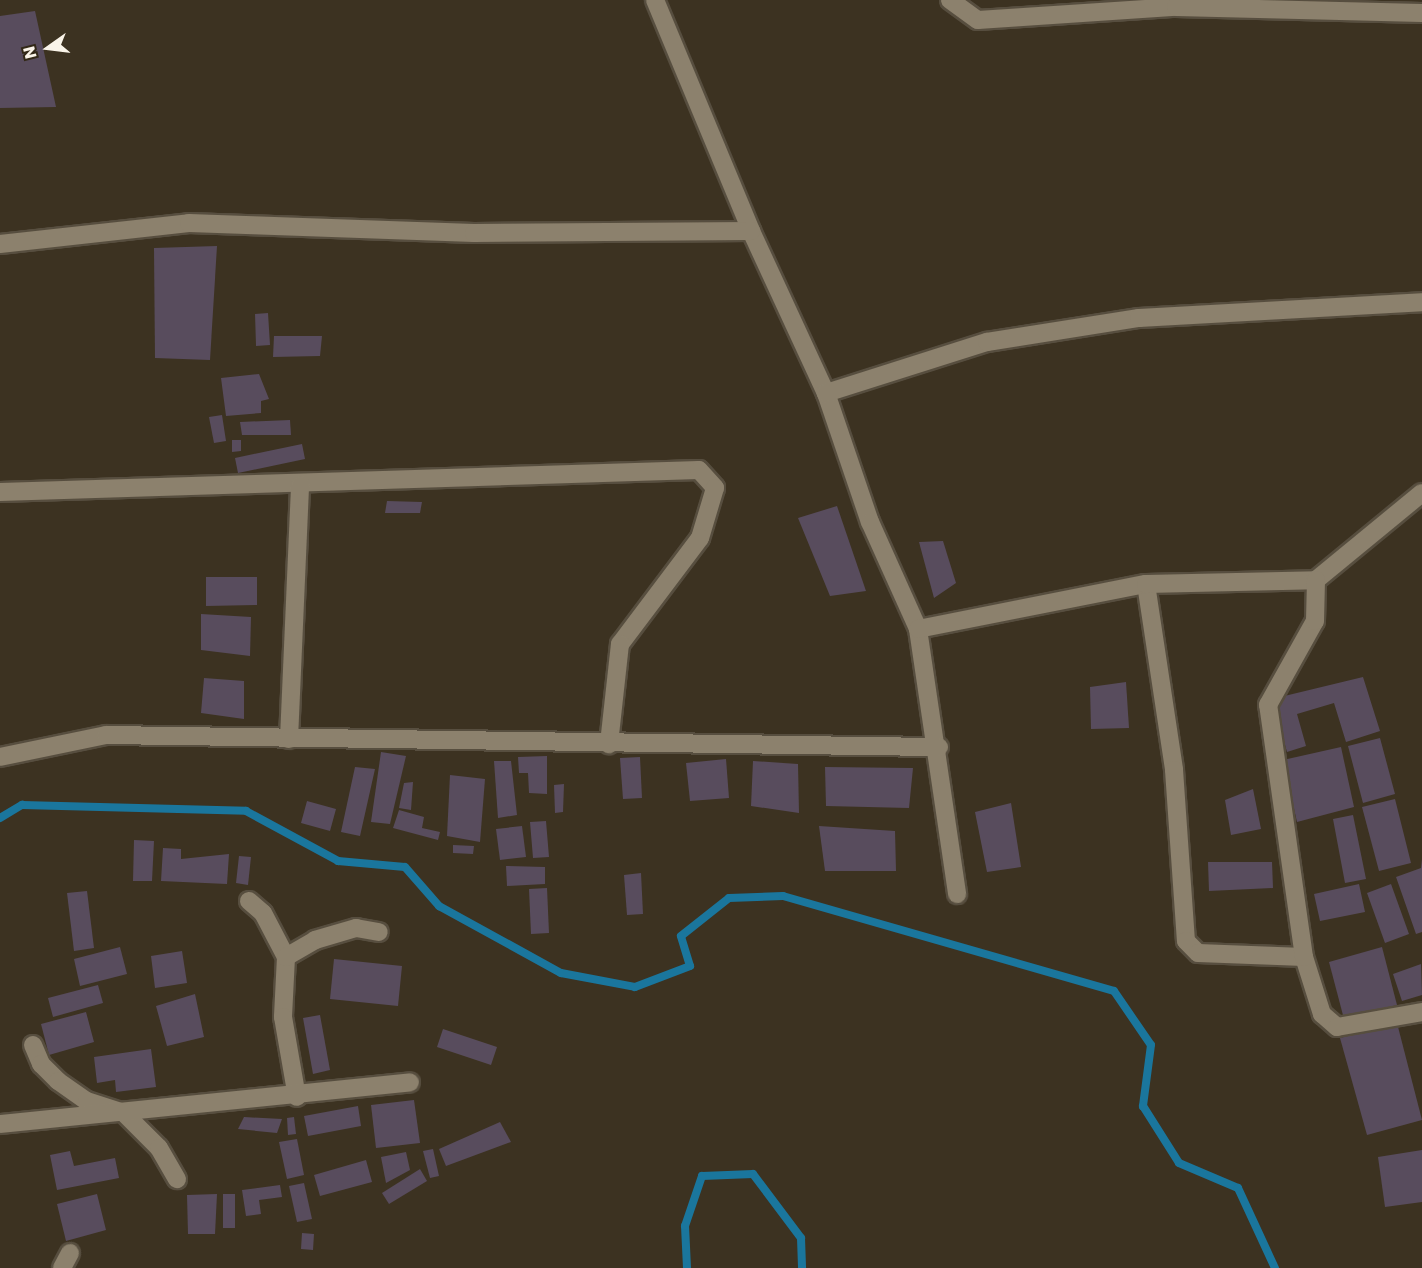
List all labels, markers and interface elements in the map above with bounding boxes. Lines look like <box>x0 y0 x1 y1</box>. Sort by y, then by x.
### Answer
north arrow <box>18 18 78 78</box>
text: N <box>17 44 43 61</box>

